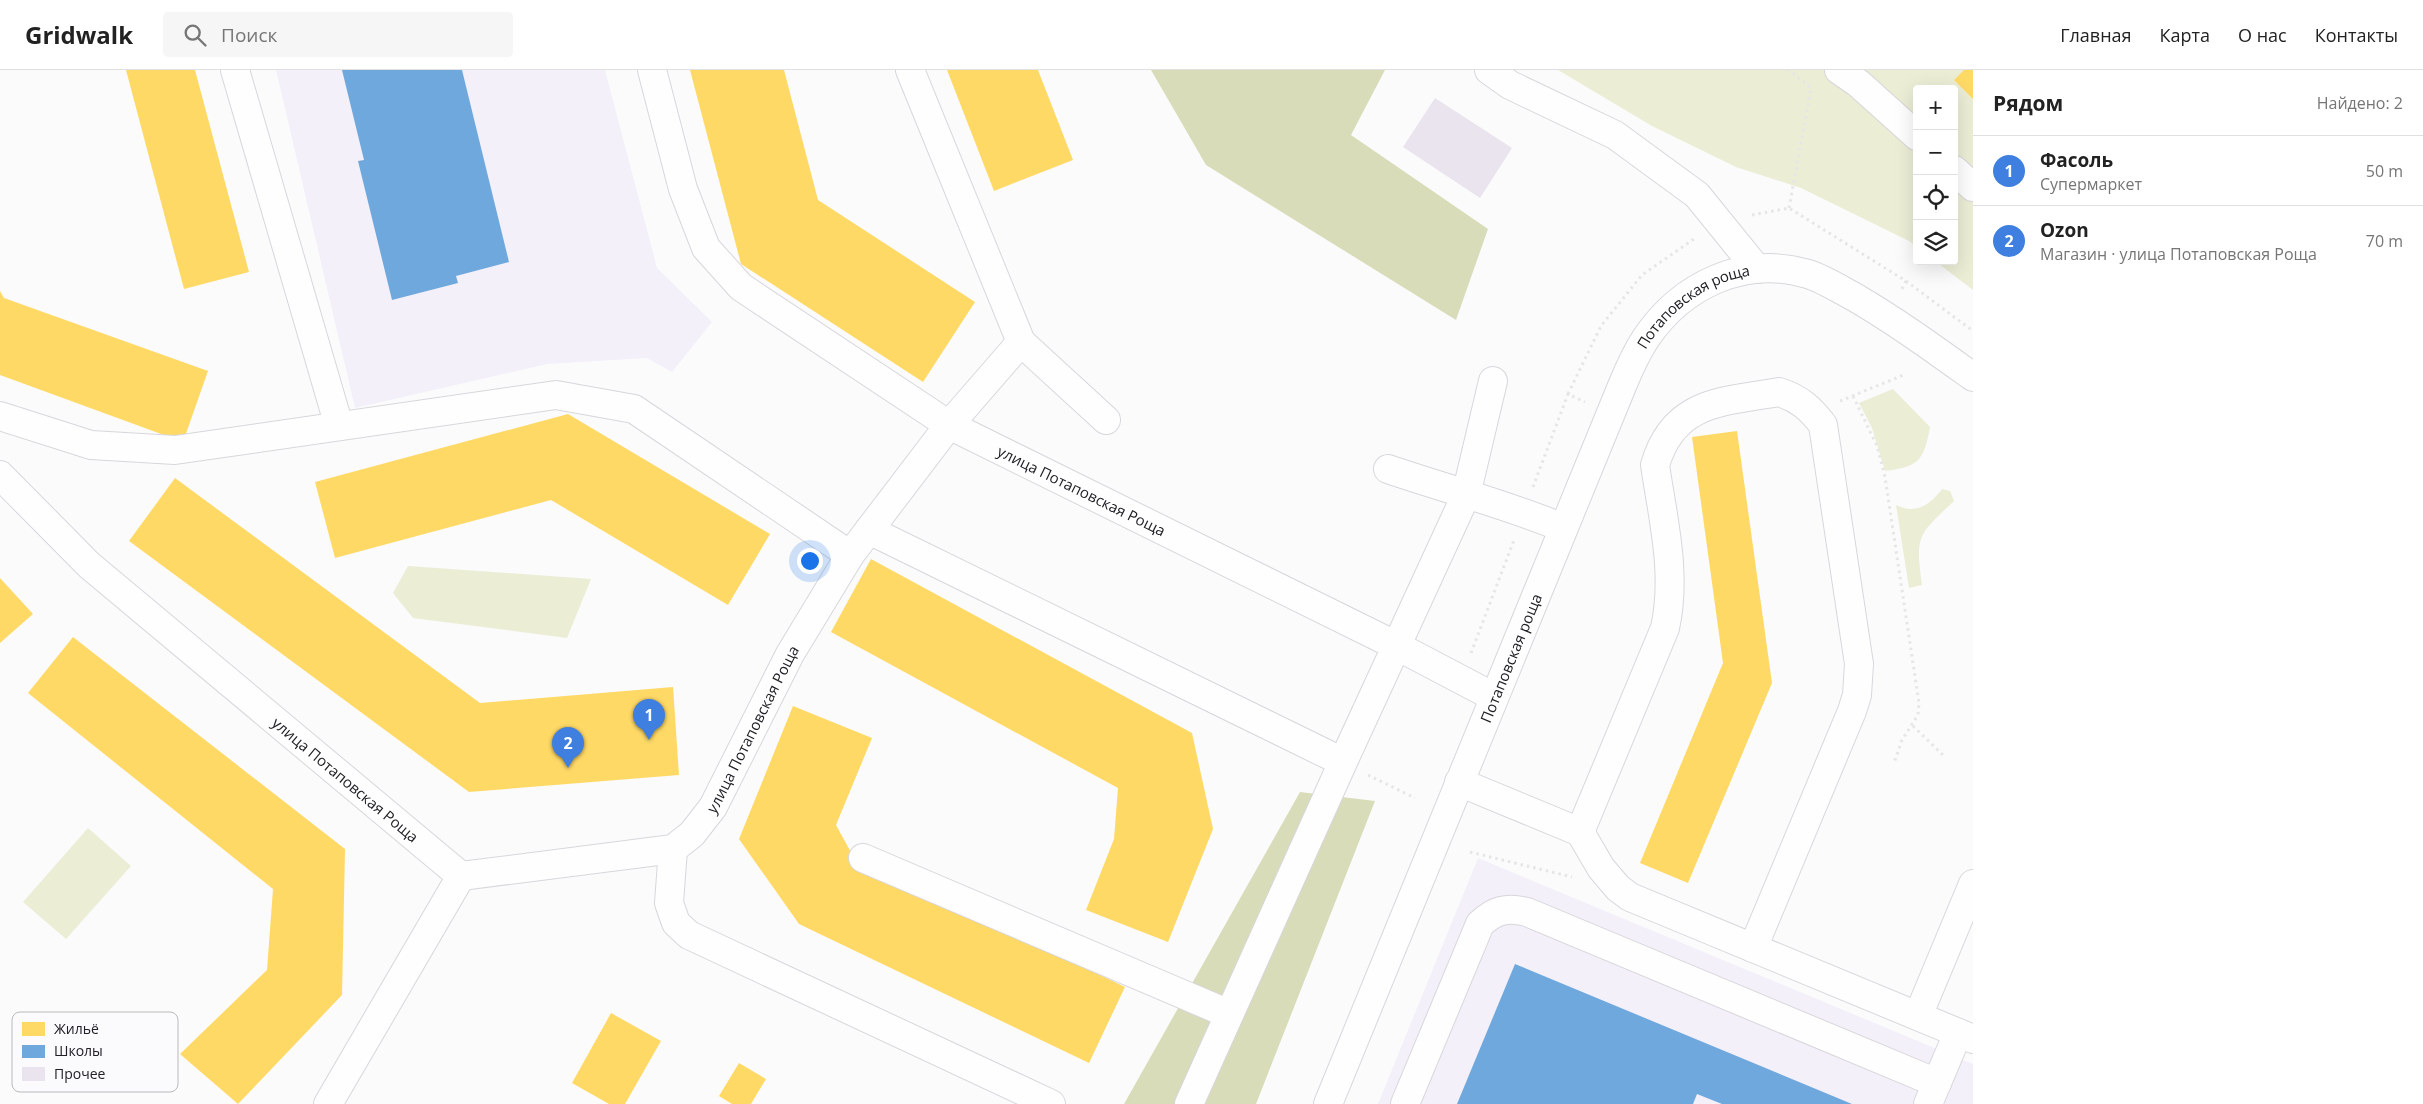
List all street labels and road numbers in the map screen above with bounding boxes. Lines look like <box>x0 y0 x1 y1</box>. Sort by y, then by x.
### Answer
street label: Потаповская роща <box>1632 260 1751 352</box>
street label: улица Потаповская Роща <box>994 441 1169 540</box>
street label: Потаповская роща <box>1475 590 1546 726</box>
street label: улица Потаповская Роща <box>702 641 803 817</box>
street label: улица Потаповская Роща <box>268 712 423 847</box>

